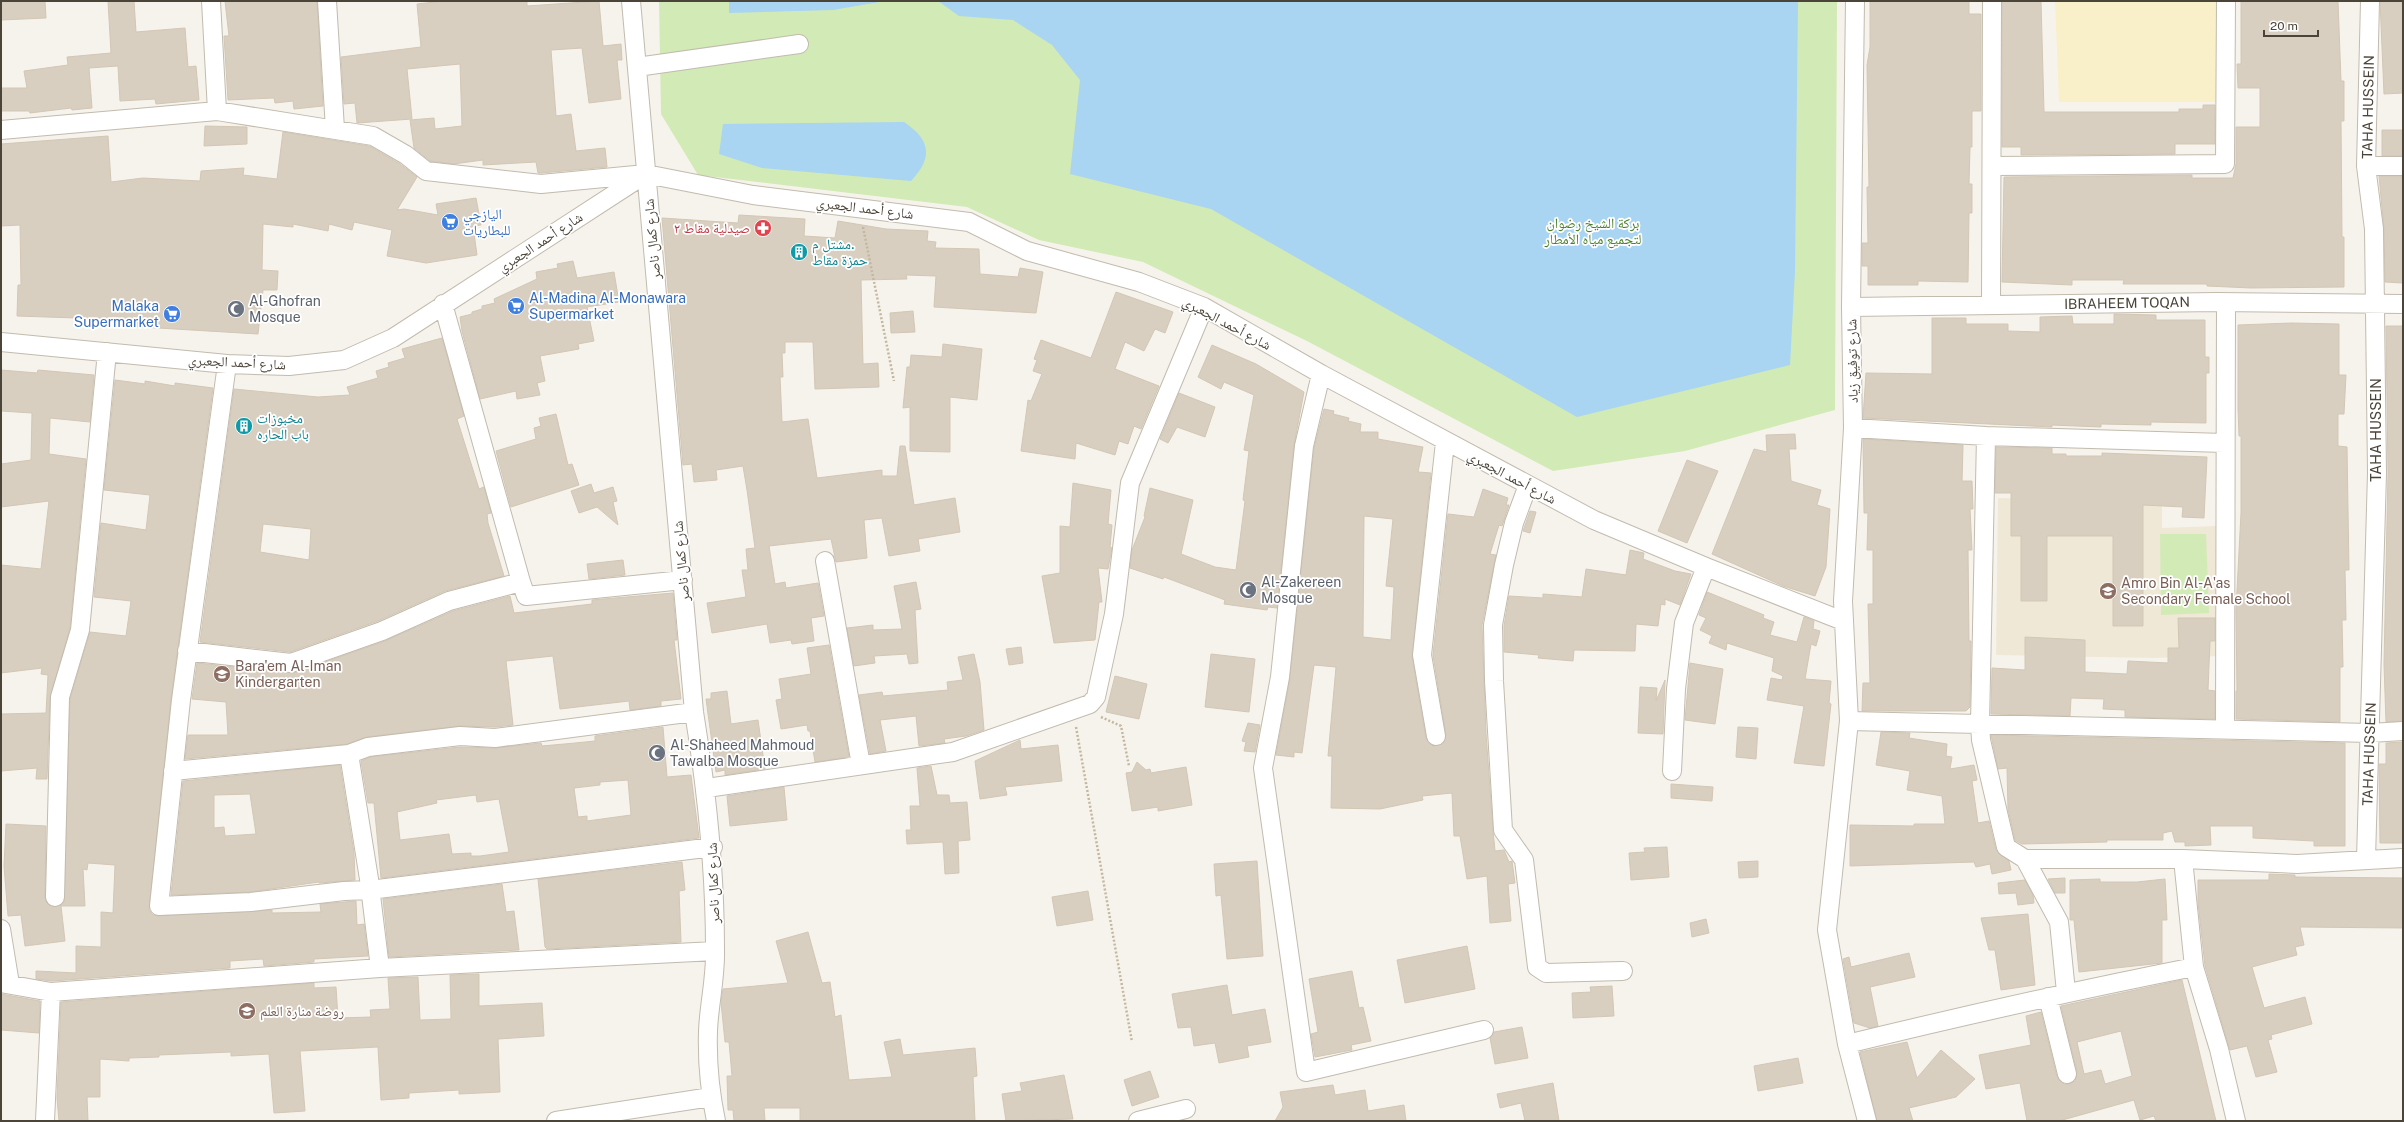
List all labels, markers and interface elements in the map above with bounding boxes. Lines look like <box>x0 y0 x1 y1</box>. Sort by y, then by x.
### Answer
scale bar <box>2264 12 2318 38</box>
text: 20 m <box>2270 19 2298 33</box>
street label: TAHA HUSSEIN <box>2359 55 2377 159</box>
street label: شارع أحمد الجعبري <box>815 194 915 225</box>
street label: شارع كمال ناصر <box>641 198 666 281</box>
place label: اليازجي للبطاريات <box>463 206 510 239</box>
street label: شارع أحمد الجعبري <box>495 209 587 278</box>
supermarket icon: اليازجي للبطاريات <box>440 212 460 232</box>
park label: بركة الشيخ رضوان لتجميع مياه الأمطار <box>1543 215 1642 249</box>
pharmacy icon: صيدلية مقاط ٢ <box>753 218 773 238</box>
place label: صيدلية مقاط ٢ <box>674 220 750 236</box>
place label: مشتل م. حمزة مقاط <box>812 236 868 269</box>
building icon: مشتل م. حمزة مقاط <box>789 242 809 262</box>
place label: Al-Madina Al-Monawara Supermarket <box>529 290 686 322</box>
place label: Al-Ghofran Mosque <box>249 293 321 325</box>
street label: شارع أحمد الجعبري <box>1178 293 1274 356</box>
street label: IBRAHEEM TOQAN <box>2064 294 2190 312</box>
supermarket icon: Al-Madina Al-Monawara Supermarket <box>506 296 526 316</box>
place label: Malaka Supermarket <box>74 298 159 330</box>
mosque icon: Al-Ghofran Mosque <box>226 299 246 319</box>
supermarket icon: Malaka Supermarket <box>162 304 182 324</box>
street label: شارع توفيق زياد <box>1843 319 1863 403</box>
street label: شارع أحمد الجعبري <box>188 351 286 376</box>
street label: TAHA HUSSEIN <box>2368 378 2384 482</box>
place label: مخبوزات باب الحاره <box>257 410 309 443</box>
building icon: مخبوزات باب الحاره <box>234 416 254 436</box>
street label: شارع أحمد الجعبري <box>1463 447 1559 510</box>
street label: شارع كمال ناصر <box>670 520 695 603</box>
place label: Al-Zakereen Mosque <box>1261 574 1341 606</box>
place label: Amro Bin Al-A'as Secondary Female School <box>2121 575 2291 607</box>
mosque icon: Al-Zakereen Mosque <box>1238 580 1258 600</box>
school or university icon: Amro Bin Al-A'as Secondary Female School <box>2098 581 2118 601</box>
place label: Bara'em Al-Iman Kindergarten <box>235 658 341 690</box>
school or university icon: Bara'em Al-Iman Kindergarten <box>212 664 232 684</box>
street label: TAHA HUSSEIN <box>2359 702 2379 806</box>
place label: Al-Shaheed Mahmoud Tawalba Mosque <box>670 737 814 769</box>
mosque icon: Al-Shaheed Mahmoud Tawalba Mosque <box>647 743 667 763</box>
street label: شارع كمال ناصر <box>704 842 724 925</box>
school or university icon: روضة منارة العلم <box>237 1001 257 1021</box>
place label: روضة منارة العلم <box>260 1003 344 1021</box>

